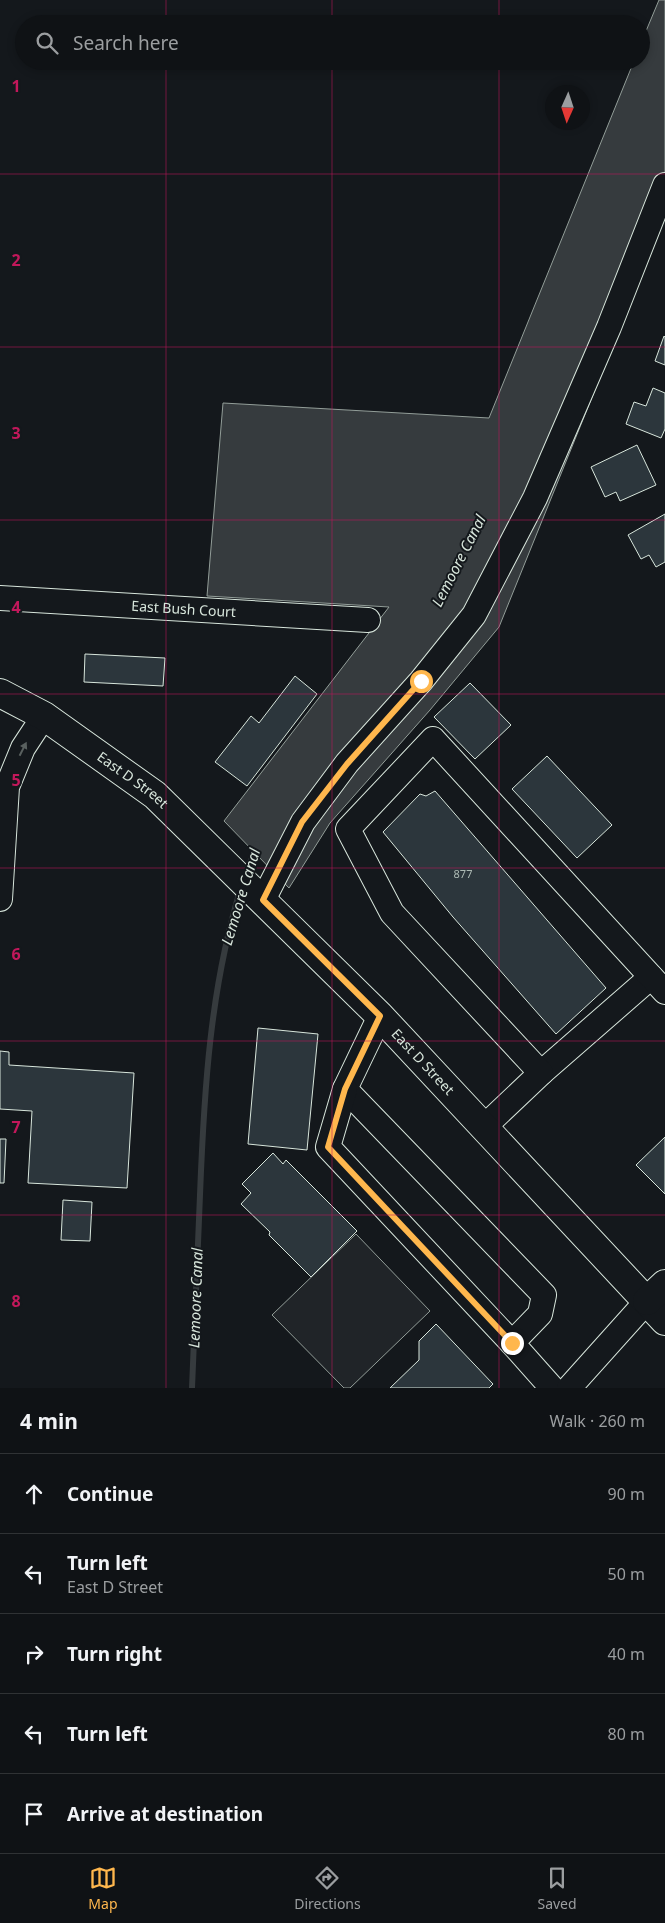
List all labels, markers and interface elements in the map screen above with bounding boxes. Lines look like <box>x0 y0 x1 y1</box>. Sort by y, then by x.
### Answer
search box <box>15 15 650 70</box>
icon: search <box>33 29 61 57</box>
text: Search here <box>73 30 179 56</box>
text: 1 <box>11 75 21 97</box>
north arrow <box>545 85 590 130</box>
text: 2 <box>11 249 21 271</box>
text: 3 <box>11 422 21 444</box>
water label: Lemoore Canal <box>426 510 490 610</box>
text: 4 <box>11 596 21 618</box>
street label: East Bush Court <box>131 596 237 621</box>
route start <box>410 670 433 693</box>
one-way arrow <box>19 742 27 756</box>
street label: East D Street <box>94 747 173 812</box>
text: 5 <box>11 769 21 791</box>
water label: Lemoore Canal <box>216 845 265 948</box>
house number: 877 <box>454 866 472 881</box>
text: 6 <box>11 943 21 965</box>
street label: East D Street <box>388 1024 459 1099</box>
text: 7 <box>11 1116 21 1138</box>
water label: Lemoore Canal <box>183 1246 207 1348</box>
text: 8 <box>11 1290 21 1312</box>
route end <box>501 1332 524 1355</box>
text: 4 min <box>20 1407 78 1435</box>
text: Walk · 260 m <box>550 1410 645 1432</box>
icon: ahead <box>20 1480 48 1508</box>
text: Continue <box>67 1481 153 1507</box>
text: 90 m <box>608 1483 645 1505</box>
text: Turn left <box>67 1550 148 1576</box>
icon: left <box>20 1560 48 1588</box>
text: 50 m <box>608 1563 645 1585</box>
text: East D Street <box>67 1576 163 1598</box>
icon: right <box>20 1640 48 1668</box>
text: Turn right <box>67 1641 162 1667</box>
text: 40 m <box>608 1643 645 1665</box>
icon: left <box>20 1720 48 1748</box>
text: Turn left <box>67 1721 148 1747</box>
text: 80 m <box>608 1723 645 1745</box>
icon: arrive <box>20 1800 48 1828</box>
text: Arrive at destination <box>67 1801 263 1827</box>
tab: Map <box>88 1864 118 1913</box>
tab: Directions <box>294 1864 361 1913</box>
tab: Saved <box>537 1864 577 1913</box>

